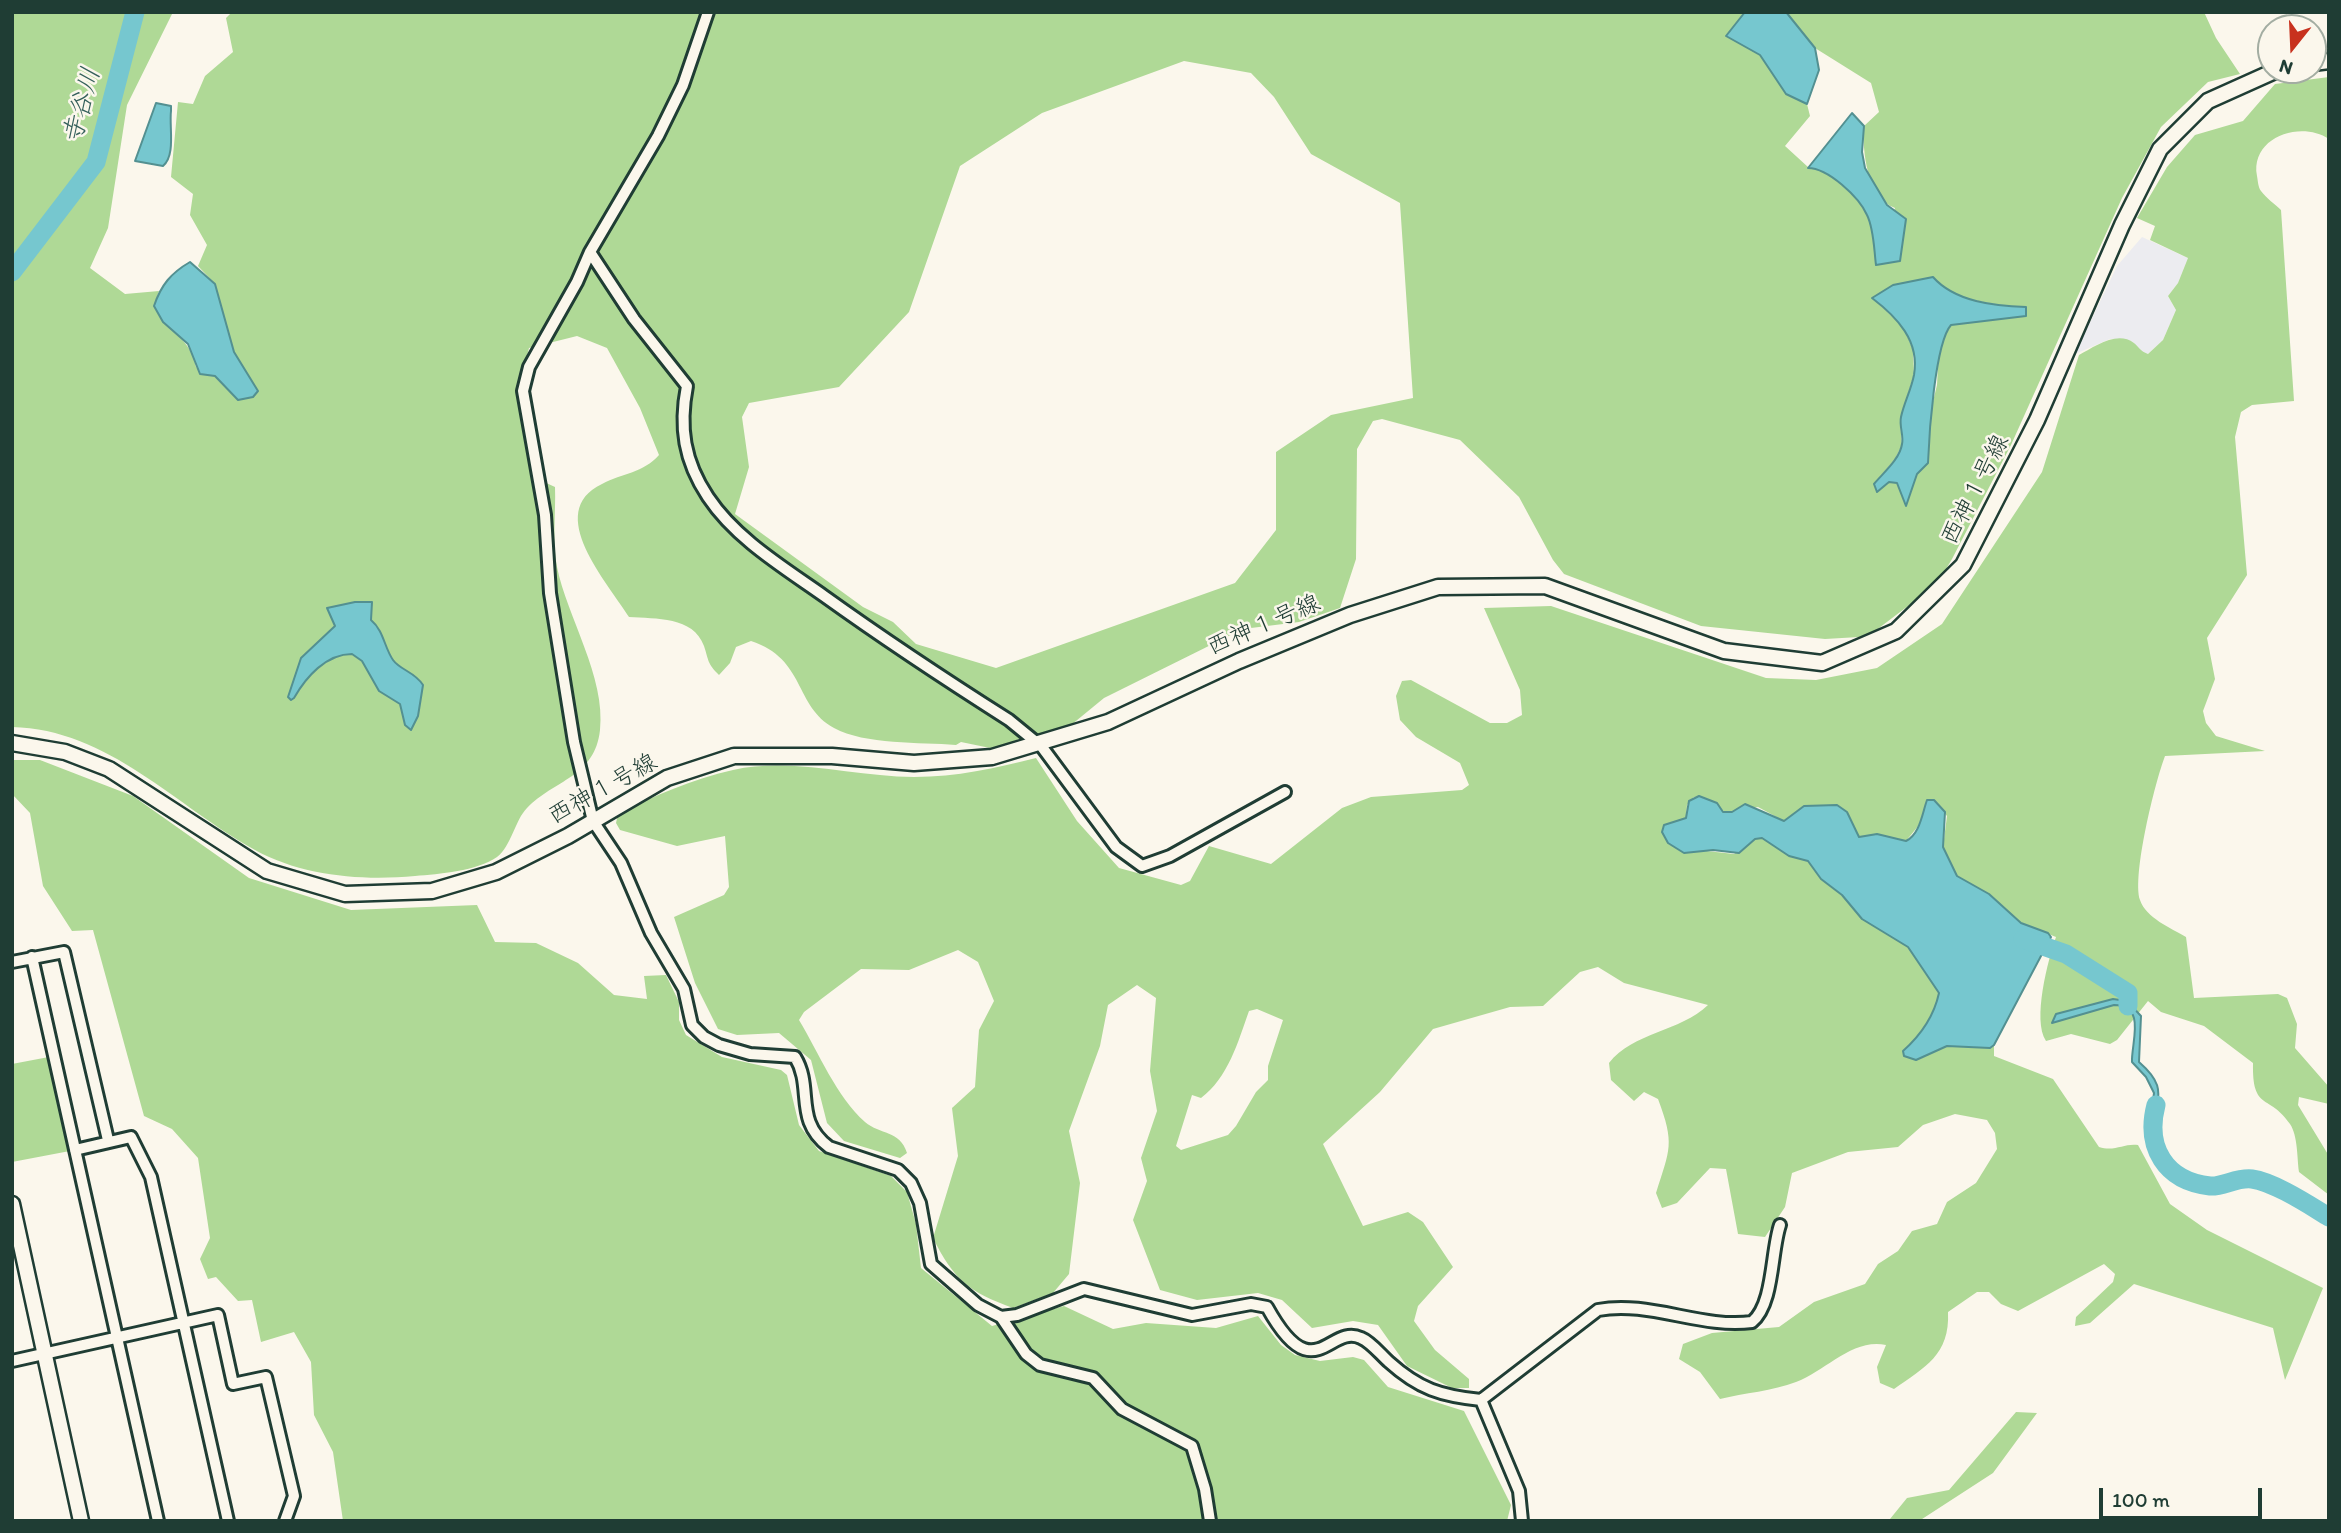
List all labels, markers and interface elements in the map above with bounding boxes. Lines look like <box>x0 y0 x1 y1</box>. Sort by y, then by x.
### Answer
north arrow <box>2257 14 2327 84</box>
text: N <box>2276 55 2296 80</box>
water label: 寺谷川 <box>58 64 108 148</box>
street label: 西神１号線 <box>1936 430 2016 550</box>
street label: 西神１号線 <box>1203 589 1325 663</box>
street label: 西神１号線 <box>544 748 662 832</box>
scale bar <box>2103 1474 2266 1518</box>
text: 100 m <box>2112 1487 2170 1512</box>

